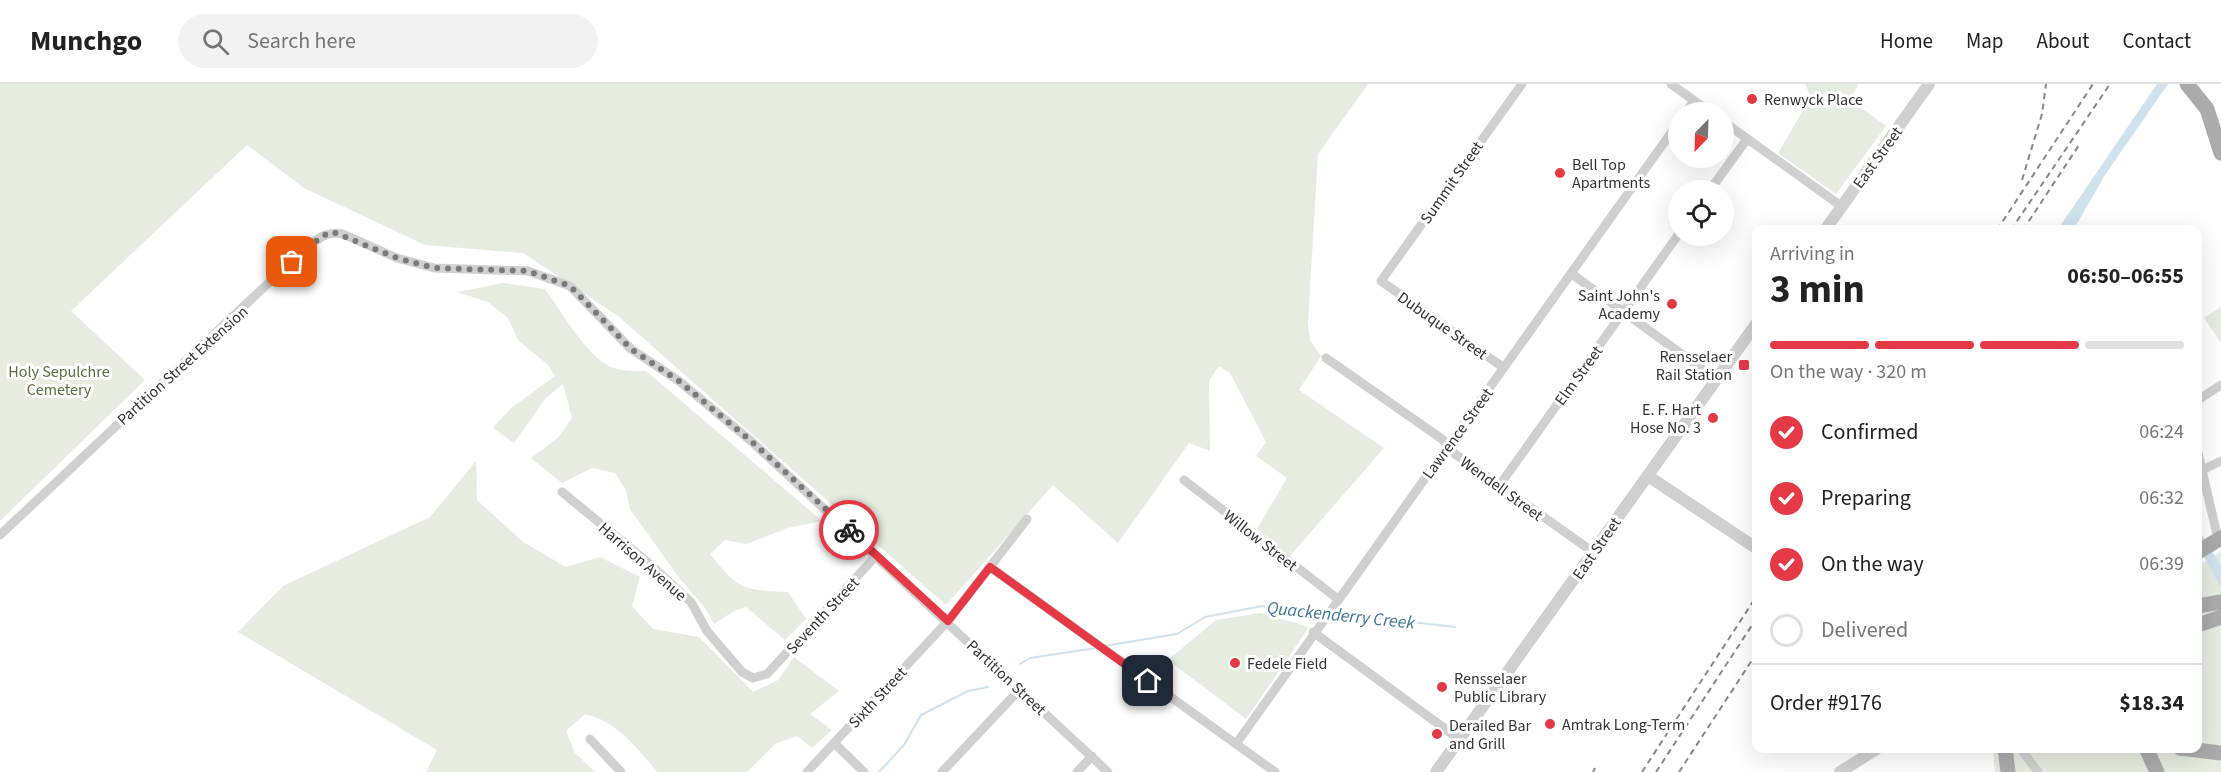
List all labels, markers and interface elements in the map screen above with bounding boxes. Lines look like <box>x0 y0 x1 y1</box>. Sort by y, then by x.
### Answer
search box <box>178 14 598 68</box>
text: Munchgo <box>30 21 142 61</box>
icon: search <box>199 25 232 58</box>
text: Search here <box>247 25 356 57</box>
text: Home <box>1880 26 1933 56</box>
text: Map <box>1966 26 2004 56</box>
text: About <box>2037 26 2089 56</box>
text: Contact <box>2122 26 2191 56</box>
place label: Renwyck Place <box>1764 89 1863 111</box>
marker: Renwyck Place <box>1745 92 1759 106</box>
north arrow <box>1668 102 1734 168</box>
map controls <box>1668 102 1734 246</box>
street label: East Street <box>1848 122 1908 193</box>
street label: Summit Street <box>1415 136 1489 228</box>
place label: Bell Top Apartments <box>1572 154 1651 194</box>
marker: Bell Top Apartments <box>1553 166 1567 180</box>
button: locate <box>1668 180 1734 246</box>
pin <box>266 236 317 287</box>
text: Arriving in <box>1770 240 1855 268</box>
icon: bag <box>275 245 308 278</box>
text: 06:50–06:55 <box>2067 260 2184 292</box>
text: 3 min <box>1770 262 1865 318</box>
place label: Saint John's Academy <box>1578 285 1661 325</box>
street label: Dubuque Street <box>1393 287 1492 365</box>
marker: Saint John's Academy <box>1665 297 1679 311</box>
street label: Partition Street Extension <box>112 301 253 431</box>
street label: Elm Street <box>1550 341 1608 410</box>
place label: Rensselaer Rail Station <box>1656 346 1732 386</box>
marker: Rensselaer Rail Station <box>1737 358 1751 372</box>
text: On the way · 320 m <box>1770 358 1927 386</box>
park label: Holy Sepulchre Cemetery <box>8 361 110 401</box>
street label: Lawrence Street <box>1417 383 1499 484</box>
place label: E. F. Hart Hose No. 3 <box>1630 399 1702 439</box>
marker: E. F. Hart Hose No. 3 <box>1706 411 1720 425</box>
icon: check <box>1770 416 1803 449</box>
text: Confirmed <box>1821 416 1918 448</box>
text: 06:24 <box>2139 418 2184 446</box>
street label: Wendell Street <box>1455 451 1548 527</box>
icon: check <box>1770 482 1803 515</box>
text: Preparing <box>1821 482 1911 514</box>
text: 06:32 <box>2139 484 2184 512</box>
courier <box>819 500 879 560</box>
street label: Willow Street <box>1219 505 1302 577</box>
street label: East Street <box>1567 512 1627 584</box>
icon: bike <box>833 514 866 547</box>
street label: Harrison Avenue <box>594 517 691 606</box>
icon: check <box>1770 548 1803 581</box>
text: On the way <box>1821 548 1924 580</box>
text: 06:39 <box>2139 550 2184 578</box>
street label: Seventh Street <box>781 572 865 659</box>
water label: Quackenderry Creek <box>1266 595 1417 636</box>
text: Delivered <box>1821 614 1908 646</box>
street label: Partition Street <box>962 635 1051 721</box>
place label: Fedele Field <box>1247 653 1327 675</box>
pin <box>1122 655 1173 706</box>
marker: Fedele Field <box>1228 656 1242 670</box>
street label: Sixth Street <box>844 662 912 733</box>
icon: home <box>1131 664 1164 697</box>
place label: Rensselaer Public Library <box>1454 668 1547 708</box>
marker: Rensselaer Public Library <box>1435 680 1449 694</box>
text: Order #9176 <box>1770 687 1882 719</box>
text: $18.34 <box>2119 687 2184 719</box>
place label: Amtrak Long-Term <box>1562 714 1685 736</box>
place label: Derailed Bar and Grill <box>1449 715 1532 755</box>
marker: Amtrak Long-Term <box>1543 717 1557 731</box>
marker: Derailed Bar and Grill <box>1430 727 1444 741</box>

